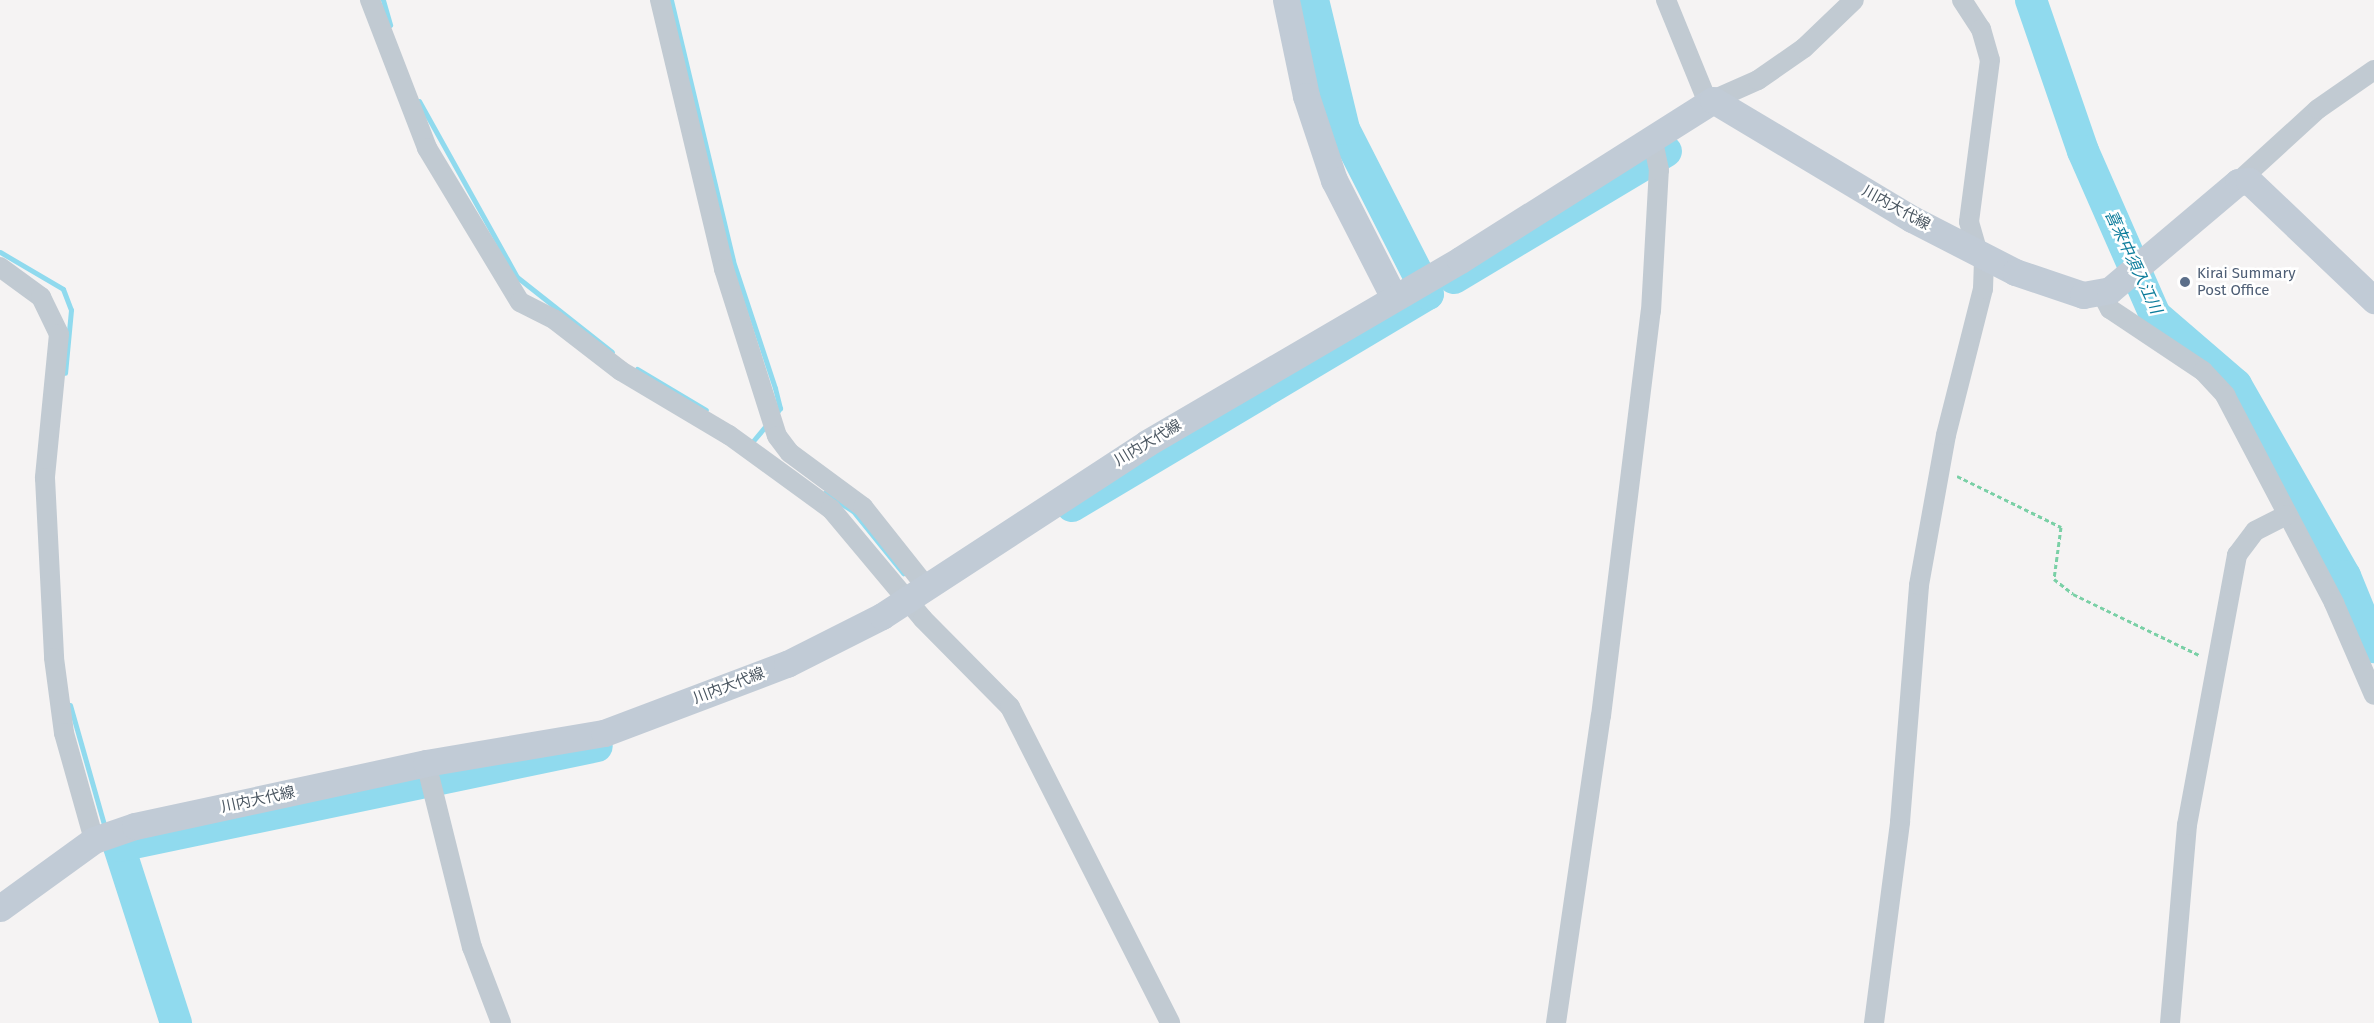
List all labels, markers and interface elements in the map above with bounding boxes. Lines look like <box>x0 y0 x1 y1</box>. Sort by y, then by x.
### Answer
street label: 川内大代線 <box>1859 182 1933 234</box>
water label: 喜来中須入江川 <box>2101 207 2165 317</box>
place label: Kirai Summary Post Office <box>2197 264 2296 299</box>
marker: Kirai Summary Post Office <box>2178 275 2192 289</box>
street label: 川内大代線 <box>1111 416 1185 470</box>
street label: 川内大代線 <box>691 664 767 708</box>
street label: 川内大代線 <box>219 783 297 817</box>

